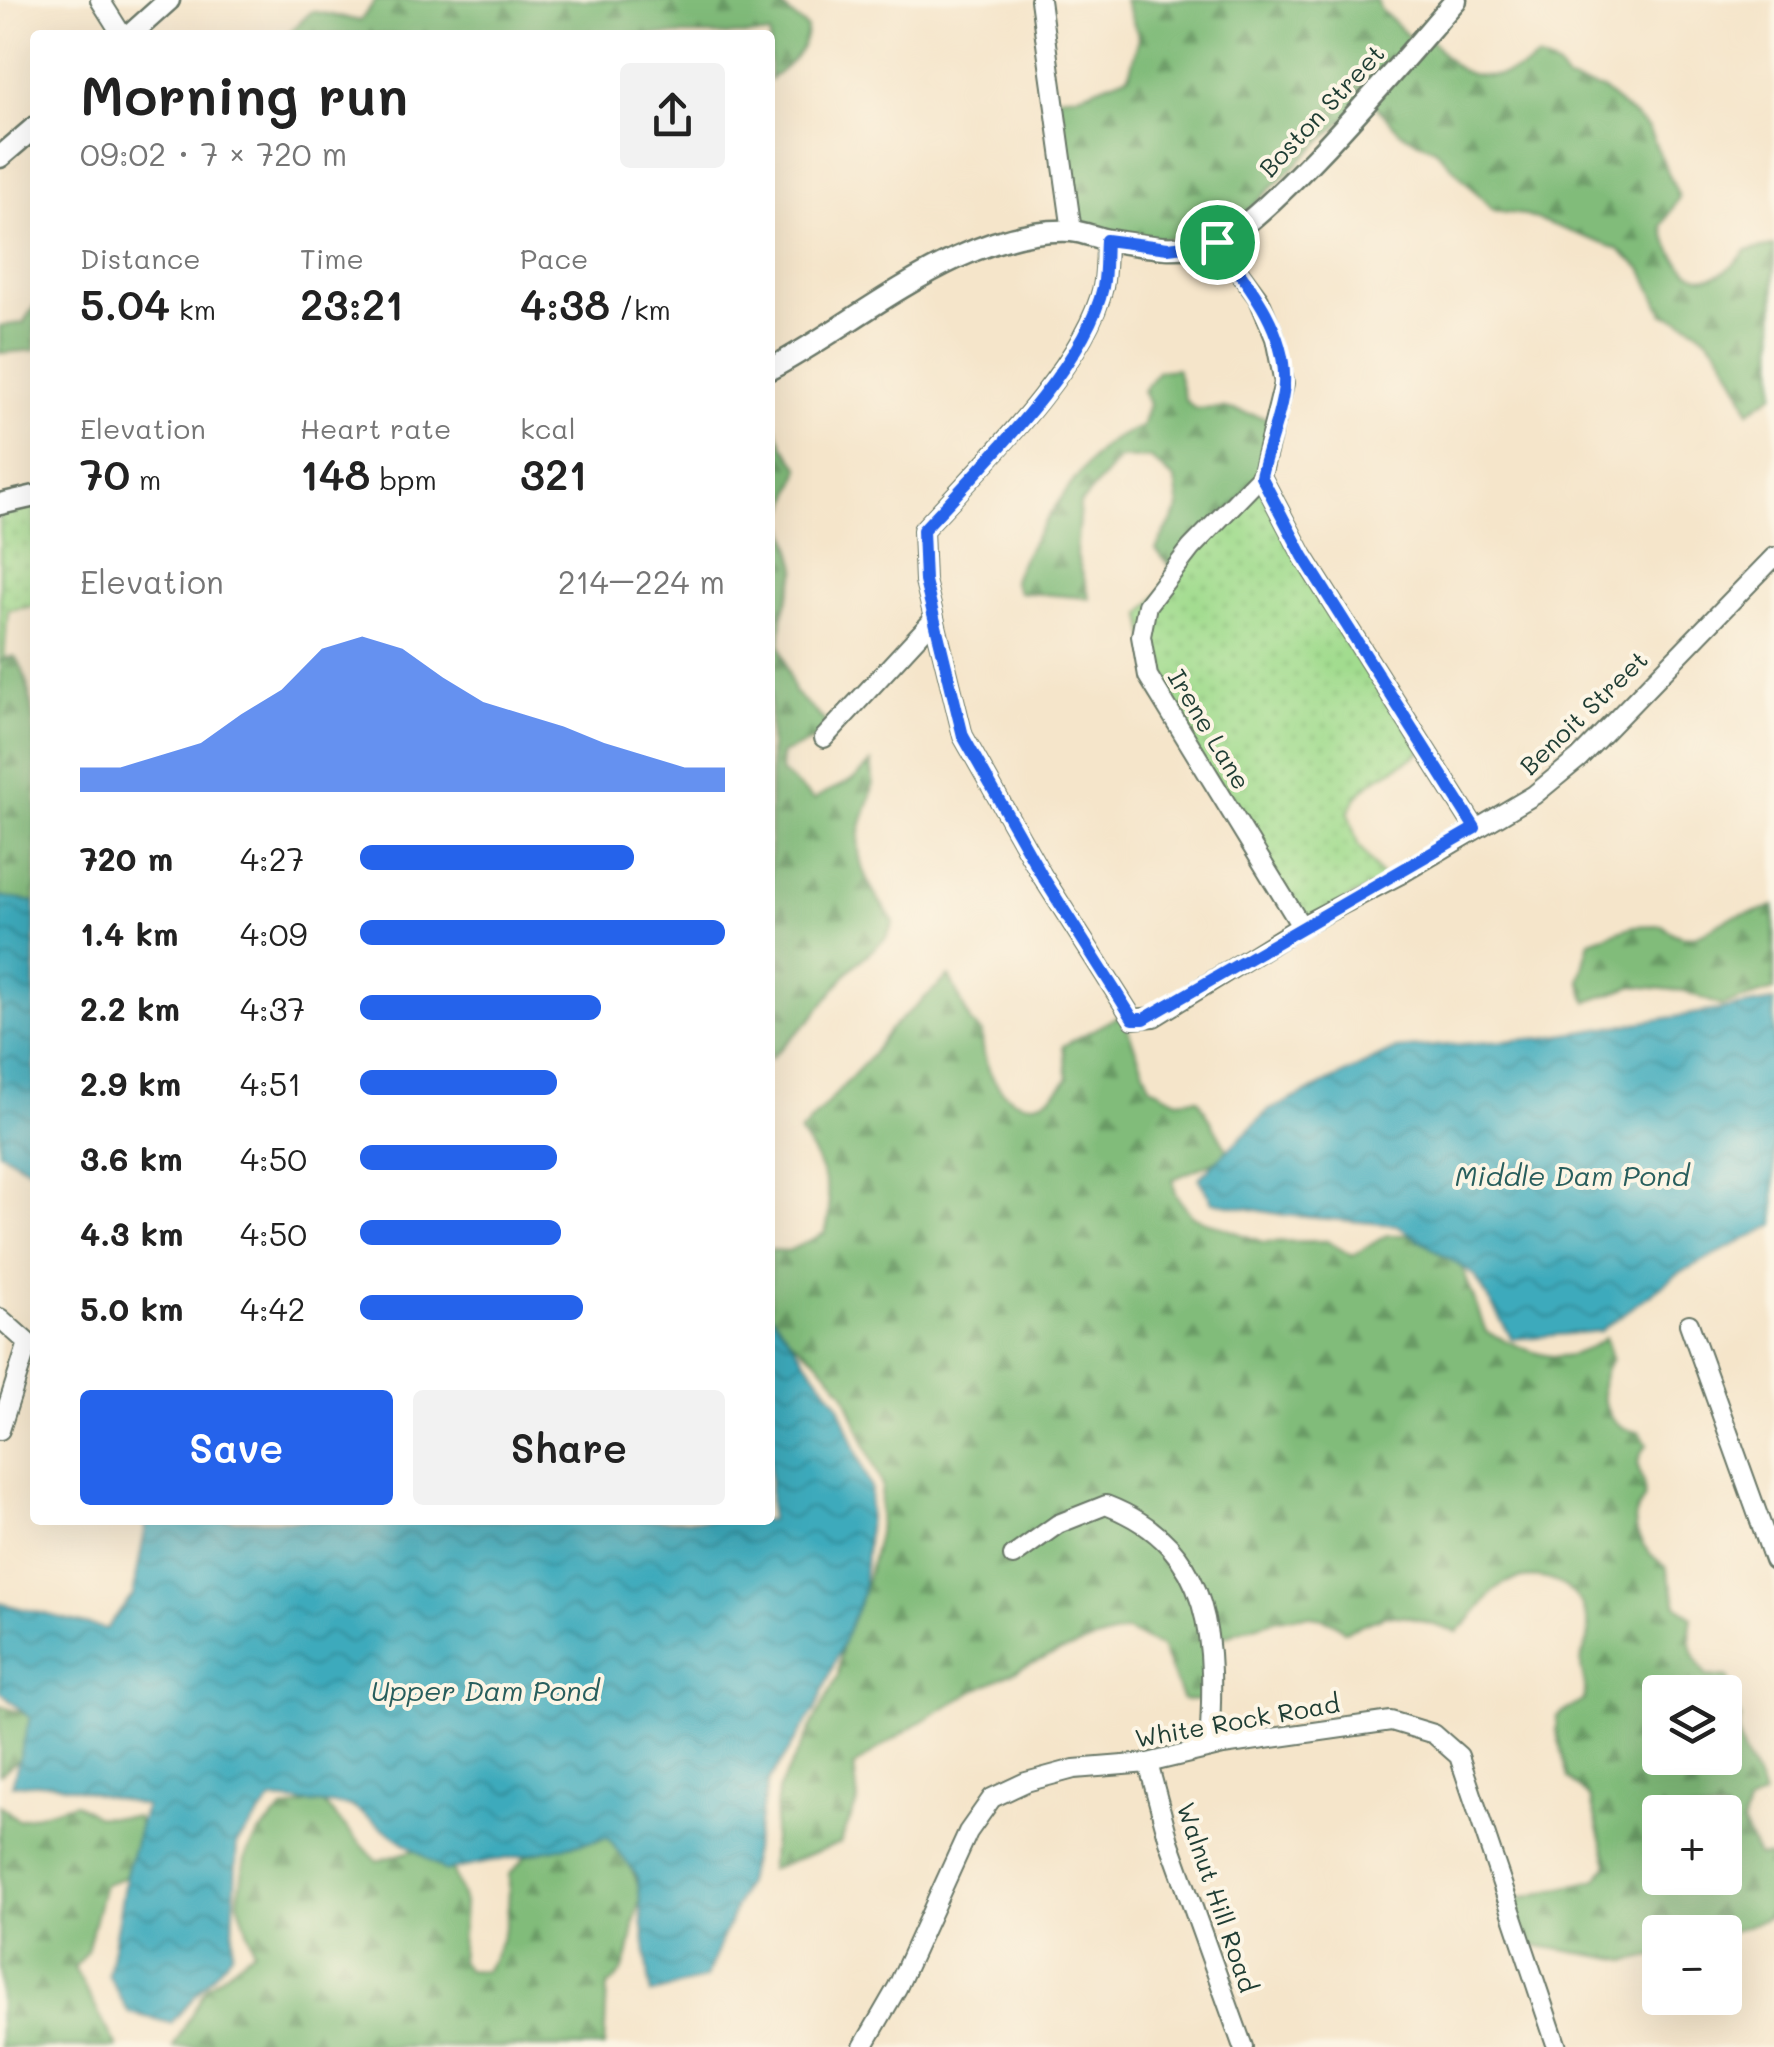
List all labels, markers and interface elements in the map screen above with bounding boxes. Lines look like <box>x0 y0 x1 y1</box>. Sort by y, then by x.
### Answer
street label: Boston Street <box>1251 37 1391 183</box>
text: Morning run <box>80 58 408 130</box>
button: share <box>620 63 725 168</box>
text: 09:02 · 7 × 720 m <box>80 132 347 174</box>
pin <box>1175 200 1260 285</box>
icon: arrive <box>1190 215 1245 270</box>
text: Distance <box>80 240 201 276</box>
text: Time <box>300 240 364 276</box>
text: Pace <box>520 240 588 276</box>
text: 5.04 <box>80 276 170 331</box>
text: 23:21 <box>300 276 404 331</box>
text: 4:38 <box>520 276 610 331</box>
text: km <box>170 291 216 327</box>
text: /km <box>610 291 671 327</box>
text: Elevation <box>80 410 206 446</box>
text: Heart rate <box>300 410 451 446</box>
text: kcal <box>520 410 576 446</box>
text: 70 <box>80 446 130 501</box>
text: 148 <box>300 446 370 501</box>
text: 321 <box>520 446 587 501</box>
text: m <box>130 461 161 497</box>
text: bpm <box>370 461 437 497</box>
text: Elevation <box>80 560 224 602</box>
text: 214–224 m <box>558 560 725 602</box>
street label: Benoit Street <box>1512 643 1654 781</box>
street label: Irene Lane <box>1162 663 1258 795</box>
text: 720 m <box>80 837 173 879</box>
text: 4:27 <box>240 837 304 879</box>
text: 1.4 km <box>80 912 179 954</box>
text: 4:09 <box>240 912 307 954</box>
text: 2.2 km <box>80 987 180 1029</box>
text: 4:37 <box>240 987 305 1029</box>
text: 2.9 km <box>80 1062 181 1104</box>
text: 4:51 <box>240 1062 302 1104</box>
text: 3.6 km <box>80 1137 183 1179</box>
text: 4:50 <box>240 1137 307 1179</box>
water label: Middle Dam Pond <box>1455 1157 1692 1193</box>
text: 4.3 km <box>80 1212 184 1254</box>
text: 4:50 <box>240 1212 307 1254</box>
text: 5.0 km <box>80 1287 183 1329</box>
text: 4:42 <box>240 1287 305 1329</box>
button: Save <box>80 1390 393 1505</box>
button: Share <box>413 1390 725 1505</box>
water label: Upper Dam Pond <box>371 1672 601 1708</box>
map controls <box>1642 1675 1742 2015</box>
button: layers <box>1642 1675 1742 1775</box>
street label: White Rock Road <box>1132 1686 1342 1754</box>
button: + <box>1642 1795 1742 1895</box>
street label: Walnut Hill Road <box>1171 1798 1265 1996</box>
button: − <box>1642 1915 1742 2015</box>

